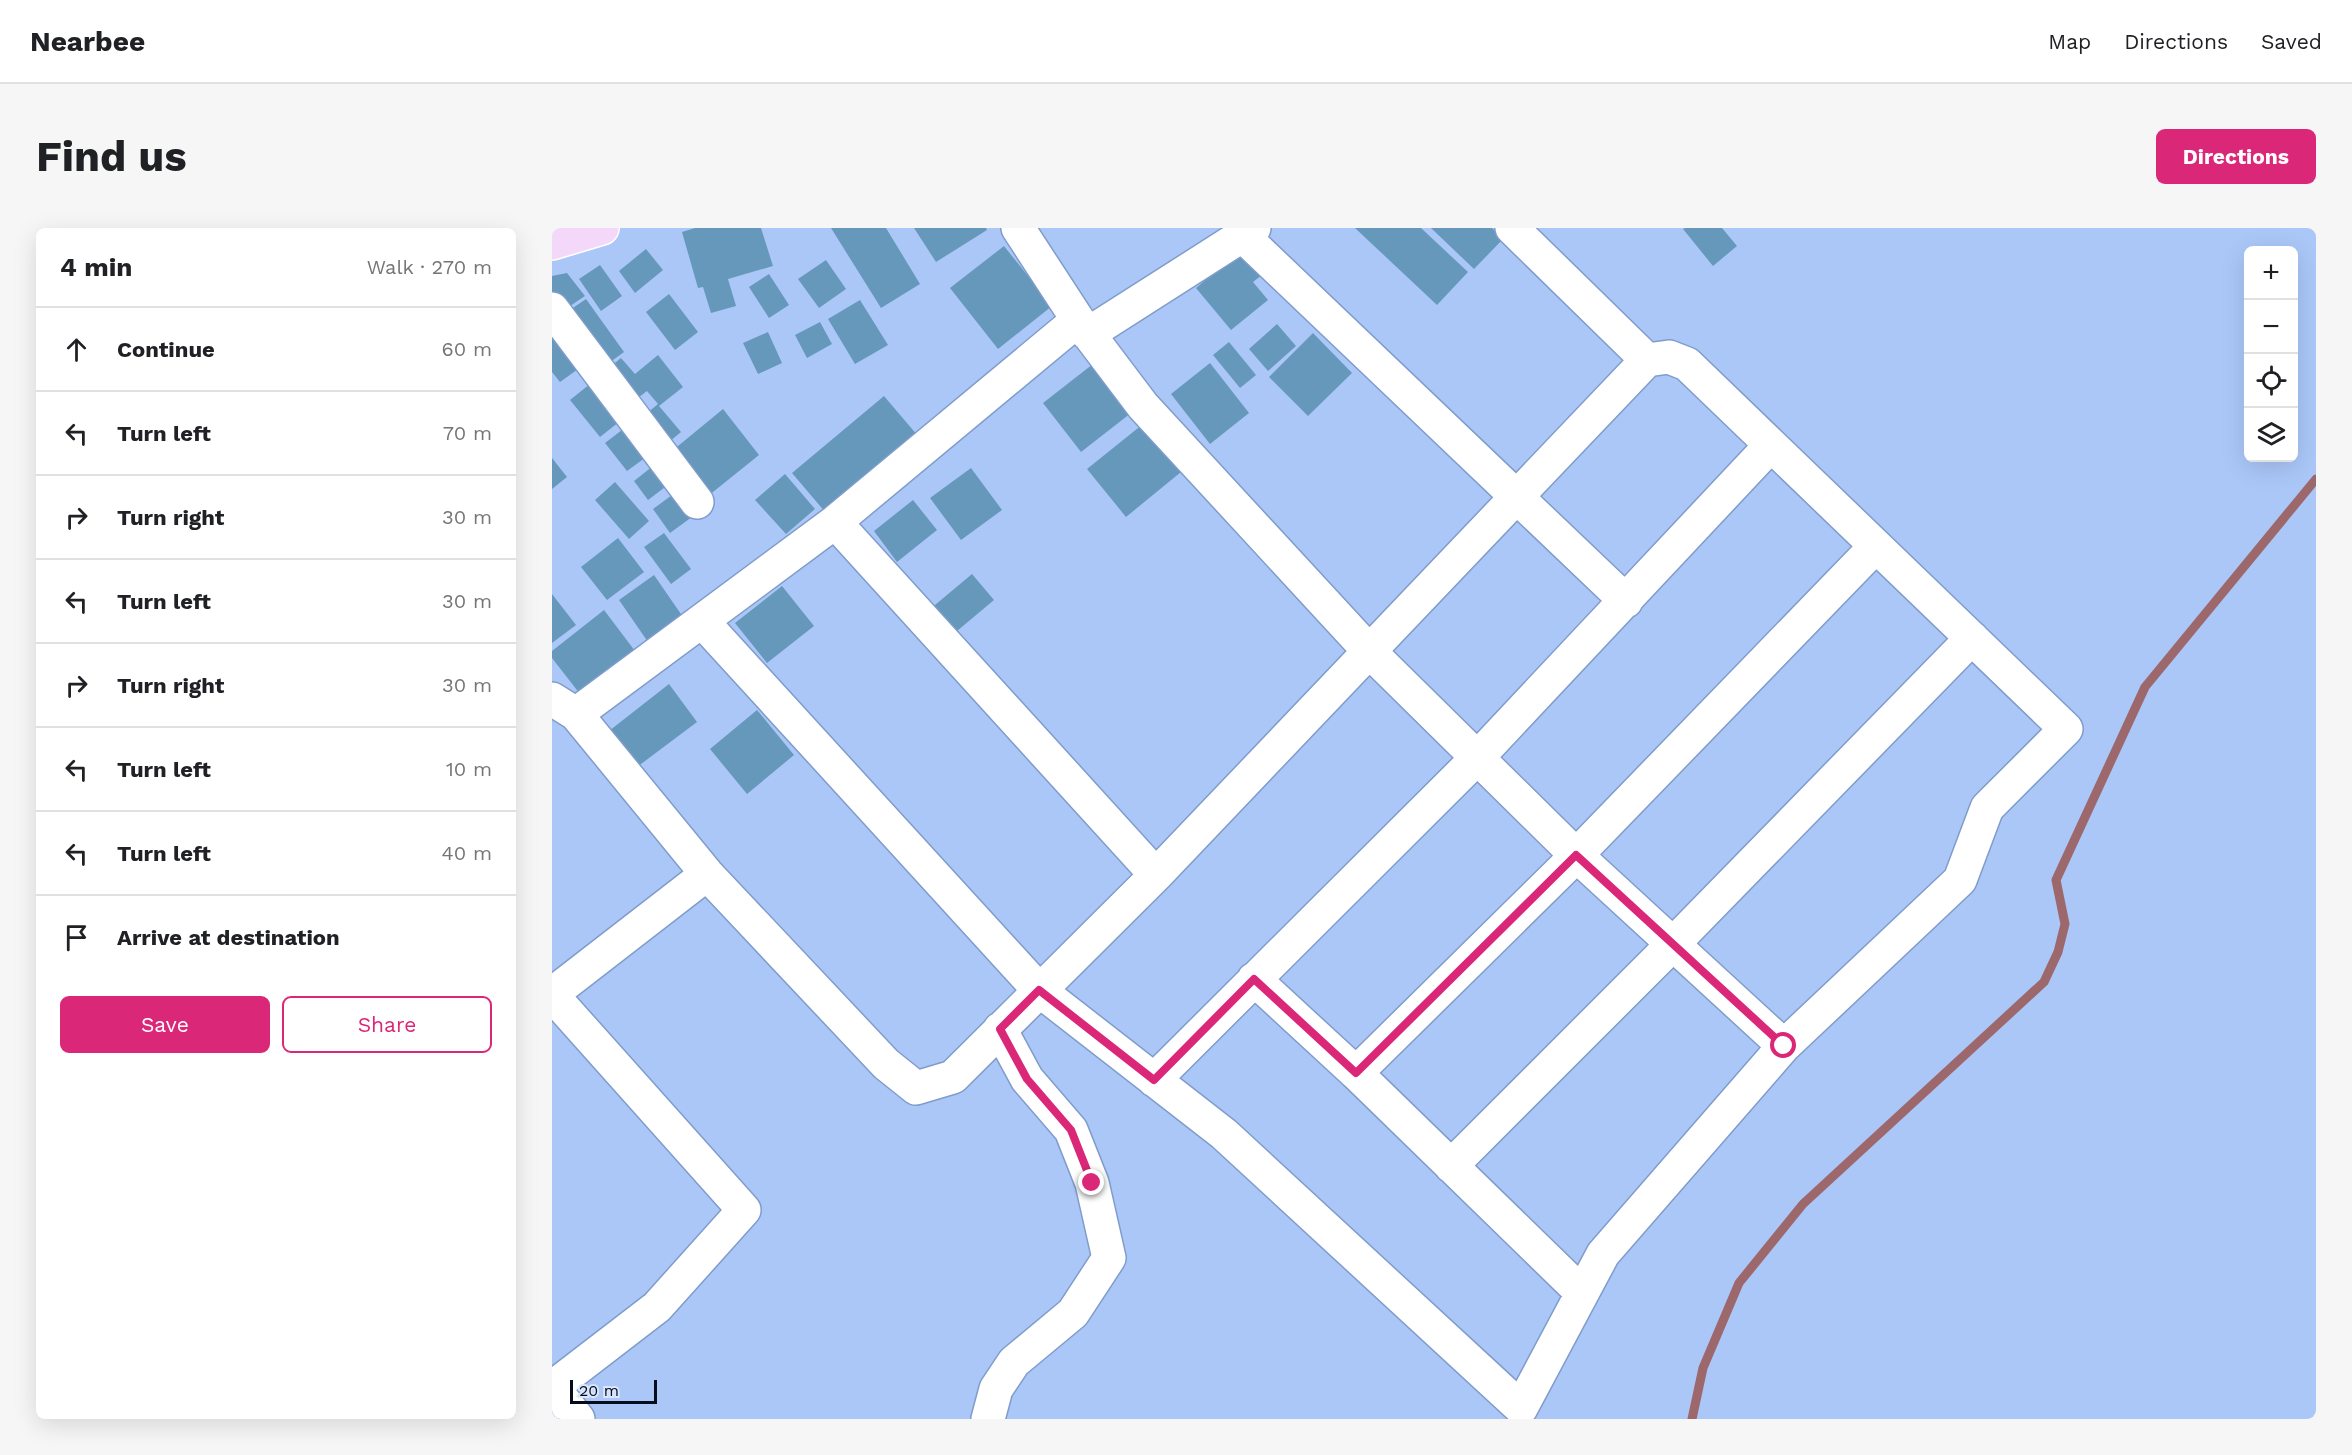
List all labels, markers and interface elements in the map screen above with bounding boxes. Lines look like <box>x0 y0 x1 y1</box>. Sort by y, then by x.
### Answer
text: Nearbee <box>30 25 145 58</box>
text: Map <box>2048 29 2091 54</box>
text: Directions <box>2124 29 2228 54</box>
text: Saved <box>2261 29 2322 54</box>
button: Directions <box>2156 129 2316 184</box>
text: Find us <box>36 132 187 181</box>
map controls <box>2244 246 2298 462</box>
button: + <box>2244 246 2298 300</box>
text: 4 min <box>60 252 132 282</box>
text: Walk · 270 m <box>367 255 492 279</box>
button: − <box>2244 300 2298 354</box>
icon: ahead <box>60 333 93 366</box>
text: Continue <box>117 337 215 362</box>
text: 60 m <box>442 337 492 361</box>
button: locate <box>2244 354 2298 408</box>
button: layers <box>2244 408 2298 462</box>
icon: left <box>60 417 93 450</box>
text: Turn left <box>117 421 211 446</box>
text: 70 m <box>443 421 492 445</box>
icon: right <box>60 501 93 534</box>
text: Turn right <box>117 505 224 530</box>
text: 30 m <box>442 505 492 529</box>
icon: left <box>60 585 93 618</box>
text: Turn left <box>117 589 211 614</box>
text: 30 m <box>442 589 492 613</box>
icon: right <box>60 669 93 702</box>
text: Turn right <box>117 673 224 698</box>
text: 30 m <box>442 673 492 697</box>
icon: left <box>60 753 93 786</box>
text: Turn left <box>117 757 211 782</box>
text: 10 m <box>446 757 492 781</box>
icon: left <box>60 837 93 870</box>
text: Turn left <box>117 841 211 866</box>
text: 40 m <box>441 841 492 865</box>
icon: arrive <box>60 921 93 954</box>
text: Arrive at destination <box>117 925 340 950</box>
button: Save <box>60 996 270 1053</box>
button: Share <box>282 996 492 1053</box>
route start <box>1770 1032 1796 1058</box>
route end <box>1078 1169 1104 1195</box>
scale bar <box>570 1377 657 1404</box>
text: 20 m <box>579 1381 619 1400</box>

